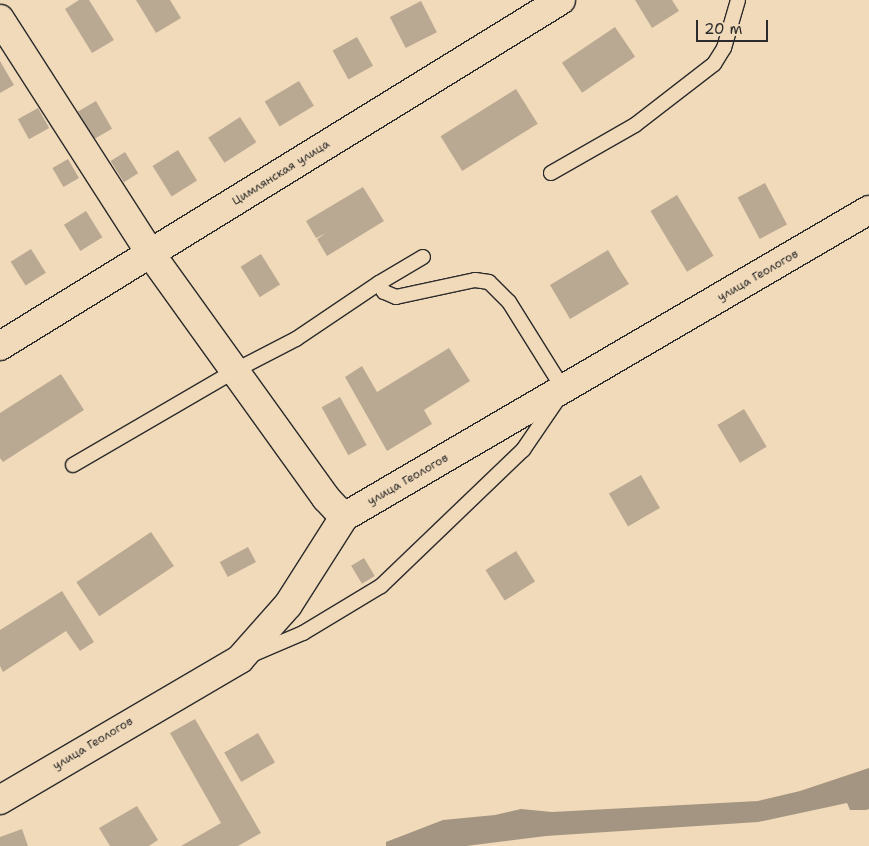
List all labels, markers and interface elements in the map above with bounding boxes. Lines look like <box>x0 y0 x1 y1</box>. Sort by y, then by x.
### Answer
scale bar <box>699 10 772 42</box>
text: 20 m <box>704 19 743 39</box>
street label: Цимлянская улица <box>230 137 332 209</box>
street label: улица Геологов <box>715 247 801 305</box>
street label: улица Геологов <box>365 451 451 509</box>
street label: улица Геологов <box>50 714 136 774</box>

